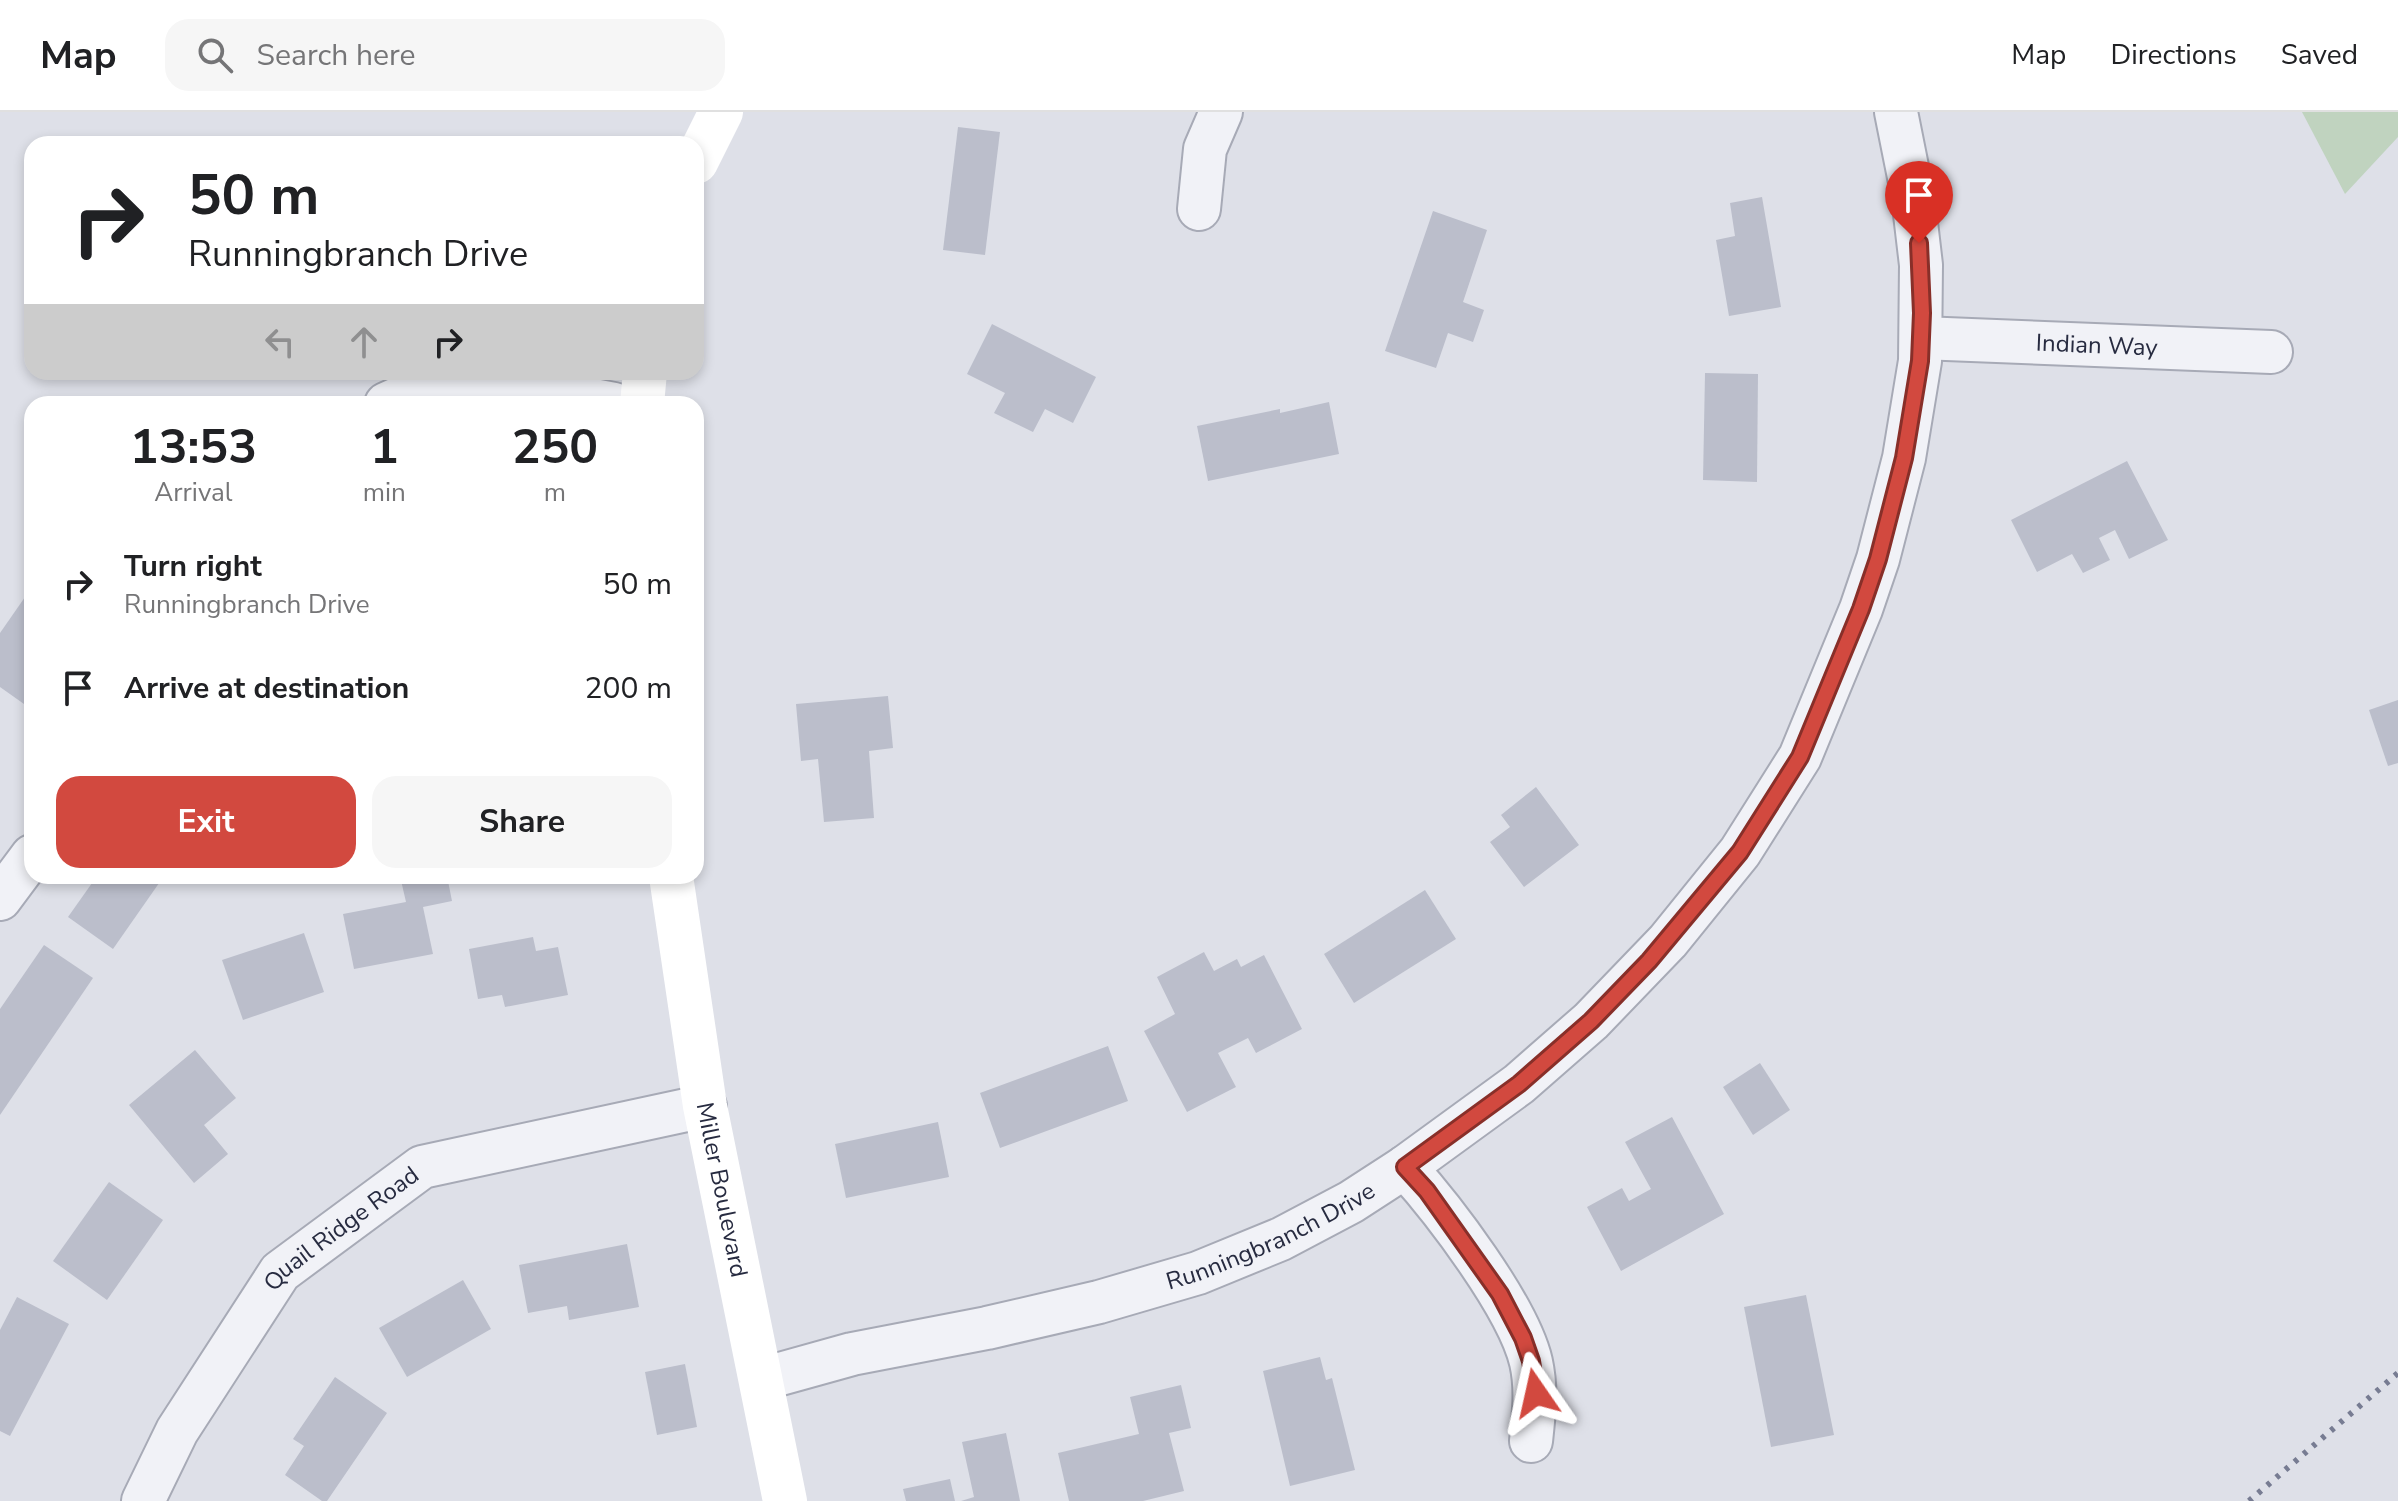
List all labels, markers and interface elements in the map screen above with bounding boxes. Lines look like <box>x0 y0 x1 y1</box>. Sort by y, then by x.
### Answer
search box <box>165 19 725 91</box>
text: Map <box>40 30 117 81</box>
icon: search <box>193 33 237 77</box>
text: Search here <box>257 35 416 76</box>
text: Map <box>2011 36 2066 74</box>
text: Directions <box>2110 36 2237 74</box>
text: Saved <box>2281 36 2358 74</box>
text: 50 m <box>188 157 319 234</box>
pin <box>1885 161 1953 243</box>
icon: right <box>56 168 160 272</box>
icon: arrive <box>1897 173 1941 217</box>
text: Runningbranch Drive <box>188 230 528 279</box>
icon: left <box>258 320 302 364</box>
icon: ahead <box>342 320 386 364</box>
icon: right <box>426 320 470 364</box>
street label: Indian Way <box>2035 327 2159 363</box>
text: 13:53 <box>130 414 257 480</box>
text: 1 <box>370 414 399 480</box>
text: 250 <box>512 414 598 480</box>
text: Arrival <box>154 475 233 510</box>
text: min <box>363 475 406 510</box>
text: m <box>544 475 566 510</box>
text: Turn right <box>124 546 262 587</box>
icon: right <box>56 562 100 606</box>
text: 50 m <box>603 564 672 605</box>
text: Runningbranch Drive <box>124 587 370 622</box>
icon: arrive <box>56 666 100 710</box>
text: Arrive at destination <box>124 668 409 709</box>
text: 200 m <box>585 668 672 709</box>
button: Exit <box>56 776 356 868</box>
button: Share <box>372 776 672 868</box>
street label: Miller Boulevard <box>689 1100 755 1280</box>
street label: Quail Ridge Road <box>256 1159 425 1297</box>
street label: Runningbranch Drive <box>1162 1175 1381 1297</box>
position arrow <box>1494 1351 1578 1435</box>

